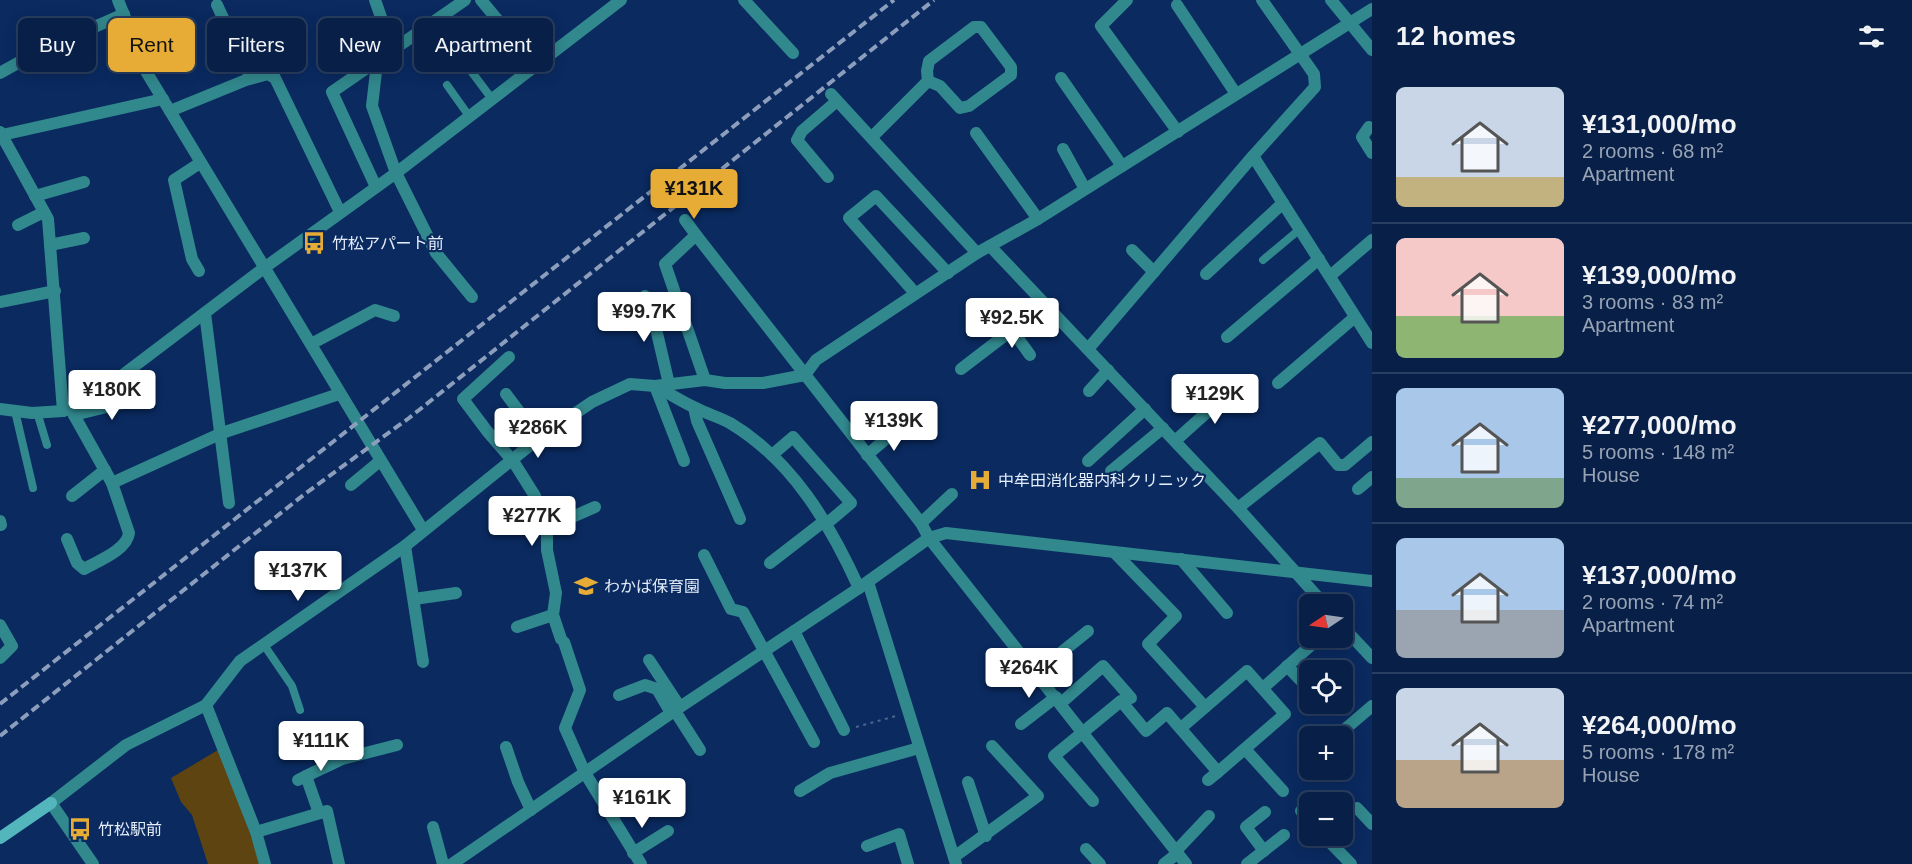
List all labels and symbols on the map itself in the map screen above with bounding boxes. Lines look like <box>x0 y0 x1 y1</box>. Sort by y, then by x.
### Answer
pin: ¥131K <box>652 169 736 220</box>
bus stop icon: 竹松アパート前 <box>301 230 327 256</box>
place label: 竹松アパート前 <box>332 235 444 252</box>
pin: ¥99.7K <box>595 292 693 343</box>
pin: ¥92.5K <box>963 298 1061 349</box>
pin: ¥180K <box>70 370 154 421</box>
pin: ¥129K <box>1173 374 1257 425</box>
pin: ¥139K <box>852 401 936 452</box>
pin: ¥286K <box>496 408 580 459</box>
hospital icon: 中牟田消化器内科クリニック <box>967 467 993 493</box>
place label: 中牟田消化器内科クリニック <box>998 472 1206 489</box>
pin: ¥277K <box>490 496 574 547</box>
pin: ¥137K <box>256 551 340 602</box>
school or university icon: わかば保育園 <box>573 573 599 599</box>
place label: わかば保育園 <box>604 578 700 595</box>
north arrow <box>1299 594 1353 648</box>
pin: ¥264K <box>987 648 1071 699</box>
pin: ¥111K <box>279 721 363 772</box>
pin: ¥161K <box>600 778 684 829</box>
bus stop icon: 竹松駅前 <box>67 816 93 842</box>
place label: 竹松駅前 <box>98 821 162 838</box>

